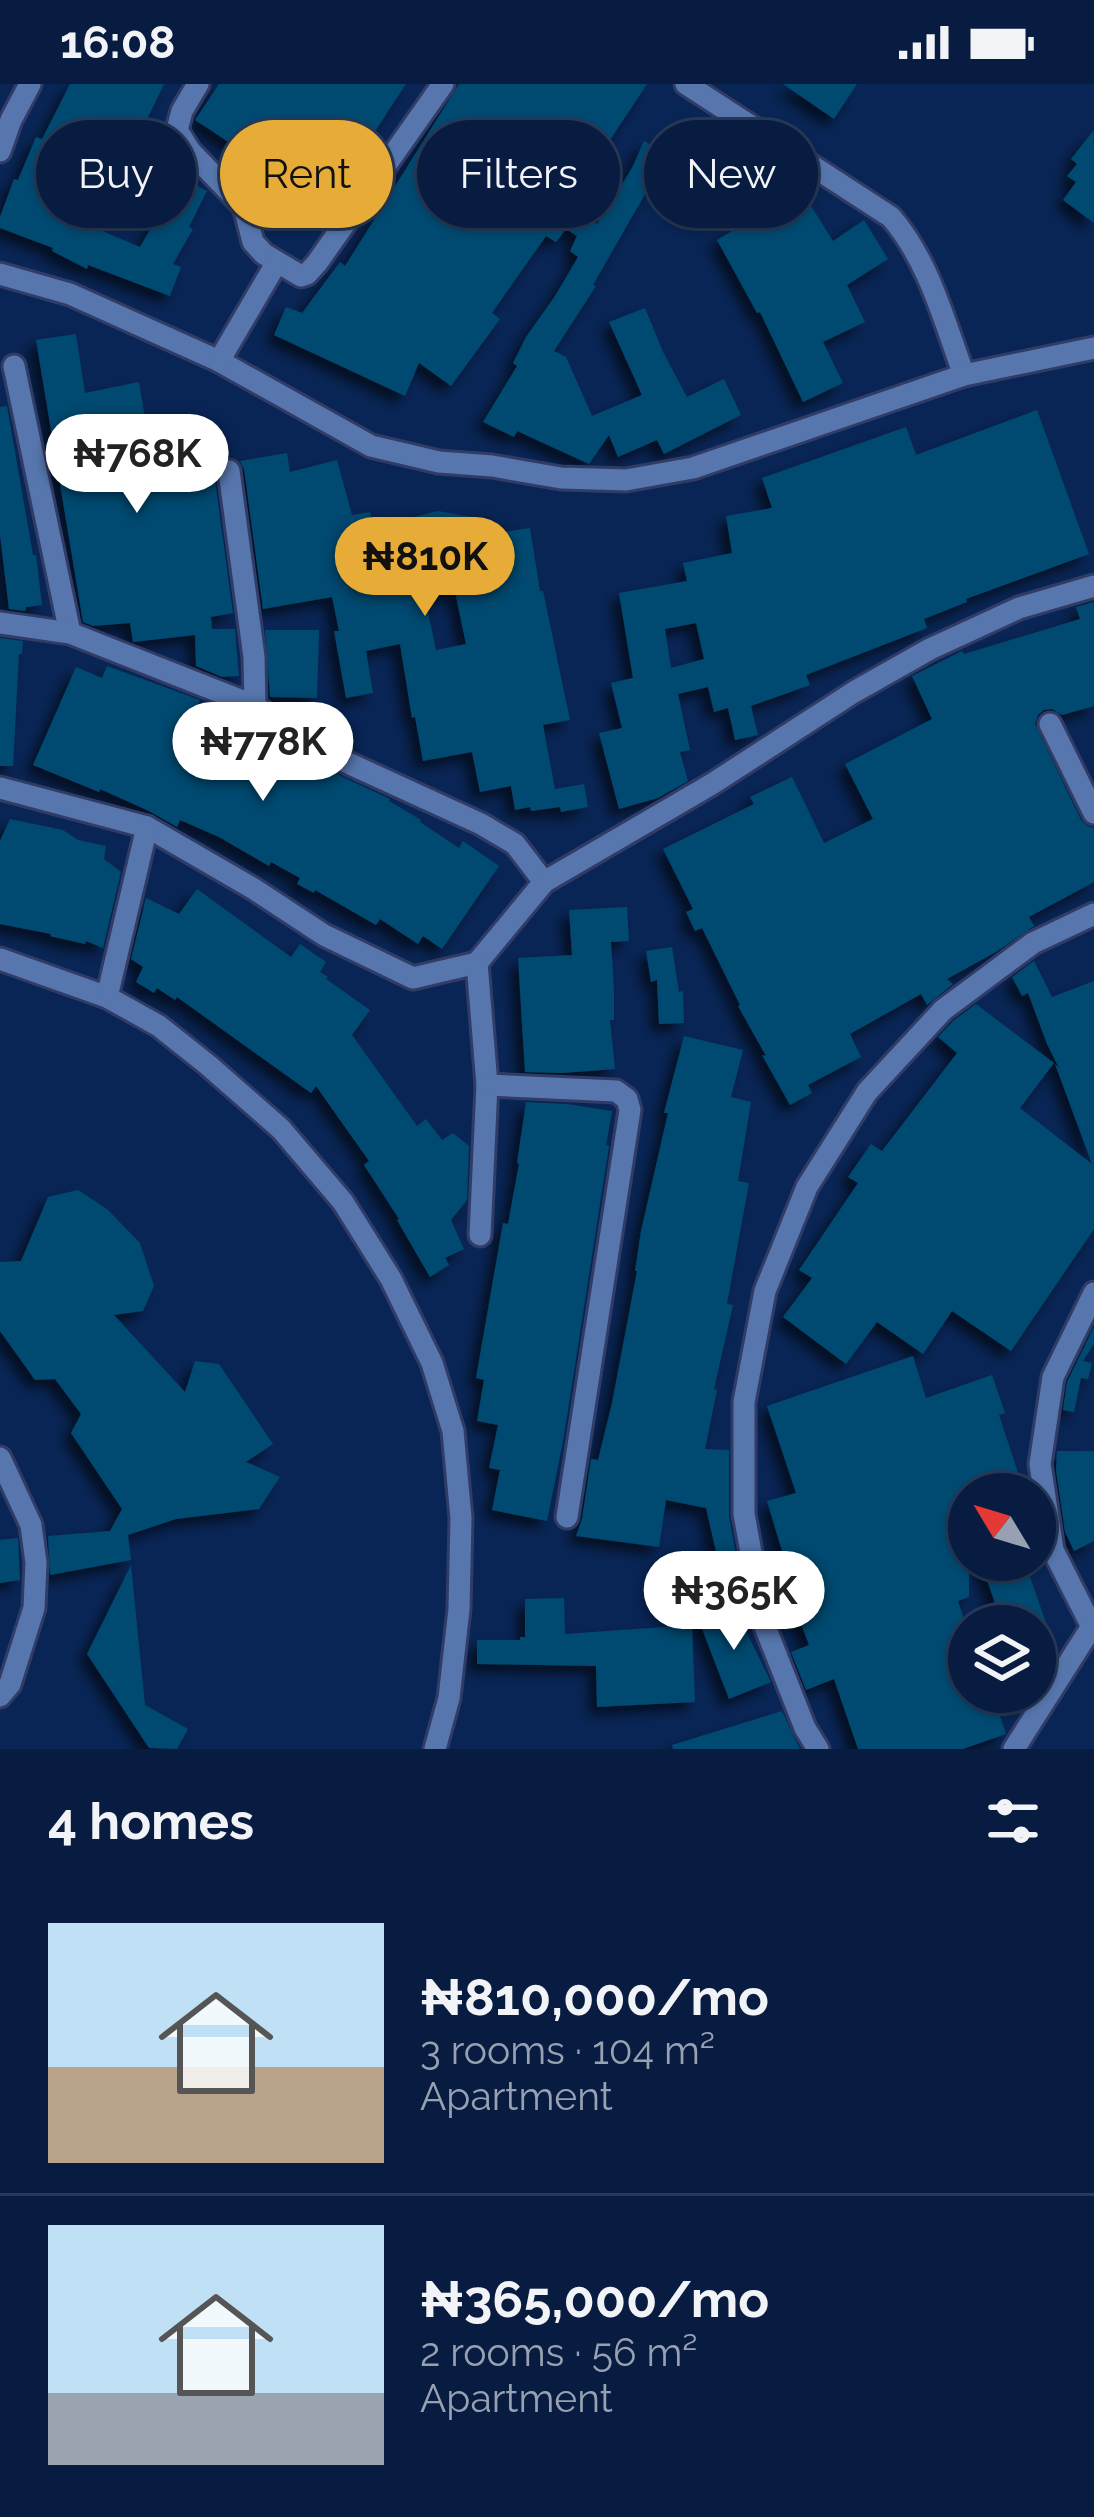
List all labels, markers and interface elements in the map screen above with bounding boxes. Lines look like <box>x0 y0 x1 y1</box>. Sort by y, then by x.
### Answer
text: 16:08 <box>60 16 175 69</box>
chip: Buy <box>36 120 196 228</box>
chip: Rent <box>220 120 393 228</box>
chip: Filters <box>417 120 620 228</box>
chip: New <box>644 120 818 228</box>
pin: ₦768K <box>53 414 221 516</box>
text: ₦768K <box>73 430 201 476</box>
pin: ₦810K <box>341 517 509 619</box>
text: ₦810K <box>362 533 488 579</box>
pin: ₦778K <box>179 702 347 804</box>
text: ₦778K <box>199 718 327 764</box>
north arrow <box>948 1473 1056 1581</box>
map controls <box>948 1473 1056 1713</box>
pin: ₦365K <box>650 1551 818 1653</box>
text: ₦365K <box>671 1567 797 1613</box>
button: layers <box>948 1605 1056 1713</box>
icon: filters <box>980 1788 1046 1854</box>
text: 4 homes <box>48 1791 254 1851</box>
text: ₦810,000/mo <box>420 1967 769 2027</box>
icon: home <box>144 1971 288 2115</box>
text: 3 rooms · 104 m² <box>420 2027 715 2073</box>
text: Apartment <box>420 2073 613 2119</box>
text: ₦365,000/mo <box>420 2269 769 2329</box>
icon: home <box>144 2273 288 2417</box>
text: 2 rooms · 56 m² <box>420 2329 697 2375</box>
text: Apartment <box>420 2375 613 2421</box>

